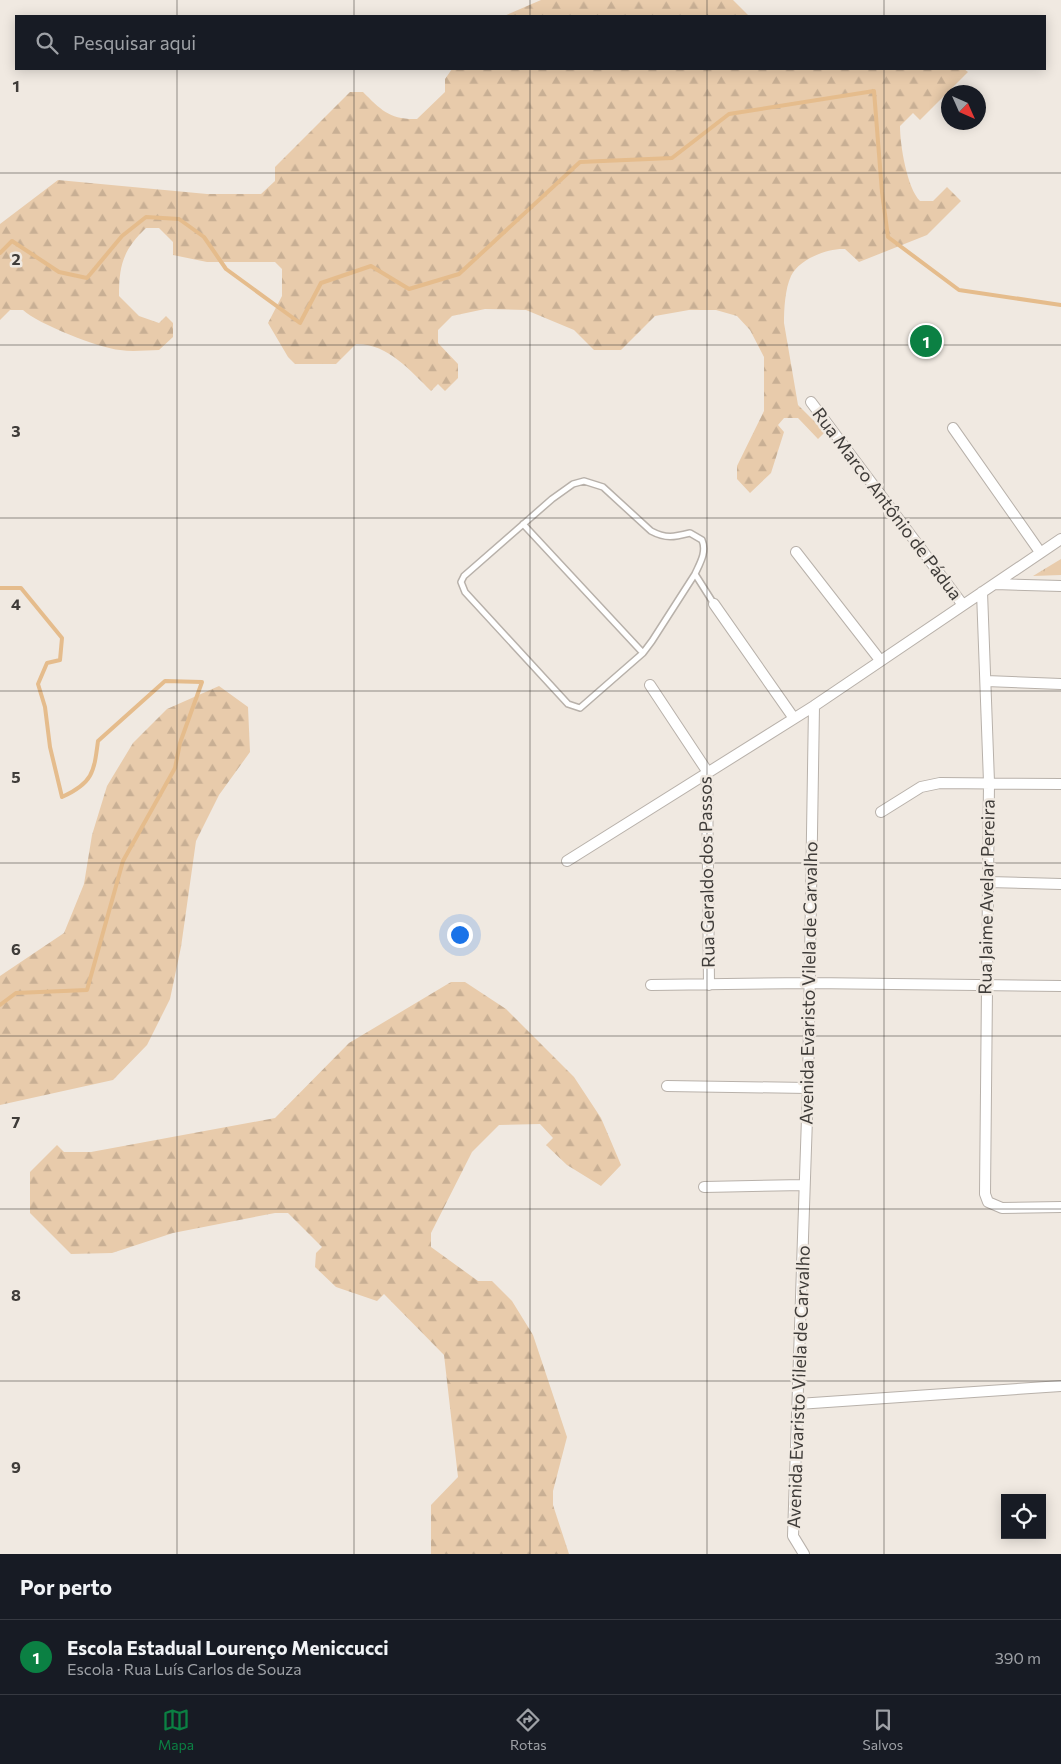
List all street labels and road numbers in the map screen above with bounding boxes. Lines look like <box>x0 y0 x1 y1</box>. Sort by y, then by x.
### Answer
street label: Rua Marco Antônio de Pádua <box>808 403 967 604</box>
street label: Rua Geraldo dos Passos <box>693 776 719 968</box>
street label: Rua Jaime Avelar Pereira <box>973 799 999 995</box>
street label: Avenida Evaristo Vilela de Carvalho <box>795 841 821 1125</box>
street label: Avenida Evaristo Vilela de Carvalho <box>782 1245 814 1529</box>

